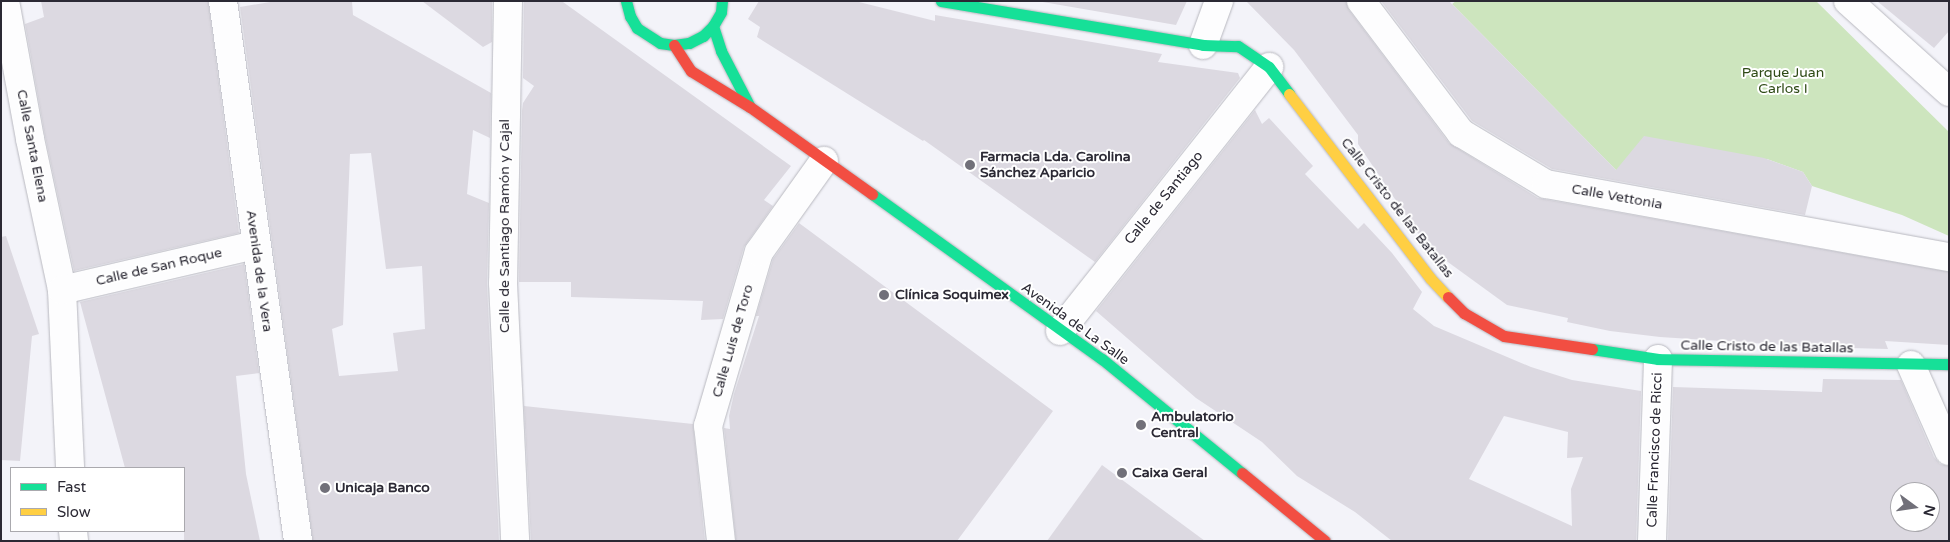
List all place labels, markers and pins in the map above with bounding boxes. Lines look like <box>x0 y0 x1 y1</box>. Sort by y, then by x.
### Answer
place label: Farmacia Lda. Carolina Sánchez Aparicio <box>980 149 1131 182</box>
marker: Farmacia Lda. Carolina Sánchez Aparicio <box>964 159 976 171</box>
place label: Clínica Soquimex <box>895 287 1009 303</box>
marker: Clínica Soquimex <box>877 288 891 302</box>
place label: Ambulatorio Central <box>1151 409 1234 442</box>
marker: Ambulatorio Central <box>1135 419 1147 431</box>
place label: Caixa Geral <box>1132 465 1207 481</box>
marker: Caixa Geral <box>1116 467 1128 479</box>
place label: Unicaja Banco <box>335 480 430 496</box>
marker: Unicaja Banco <box>319 482 331 494</box>

